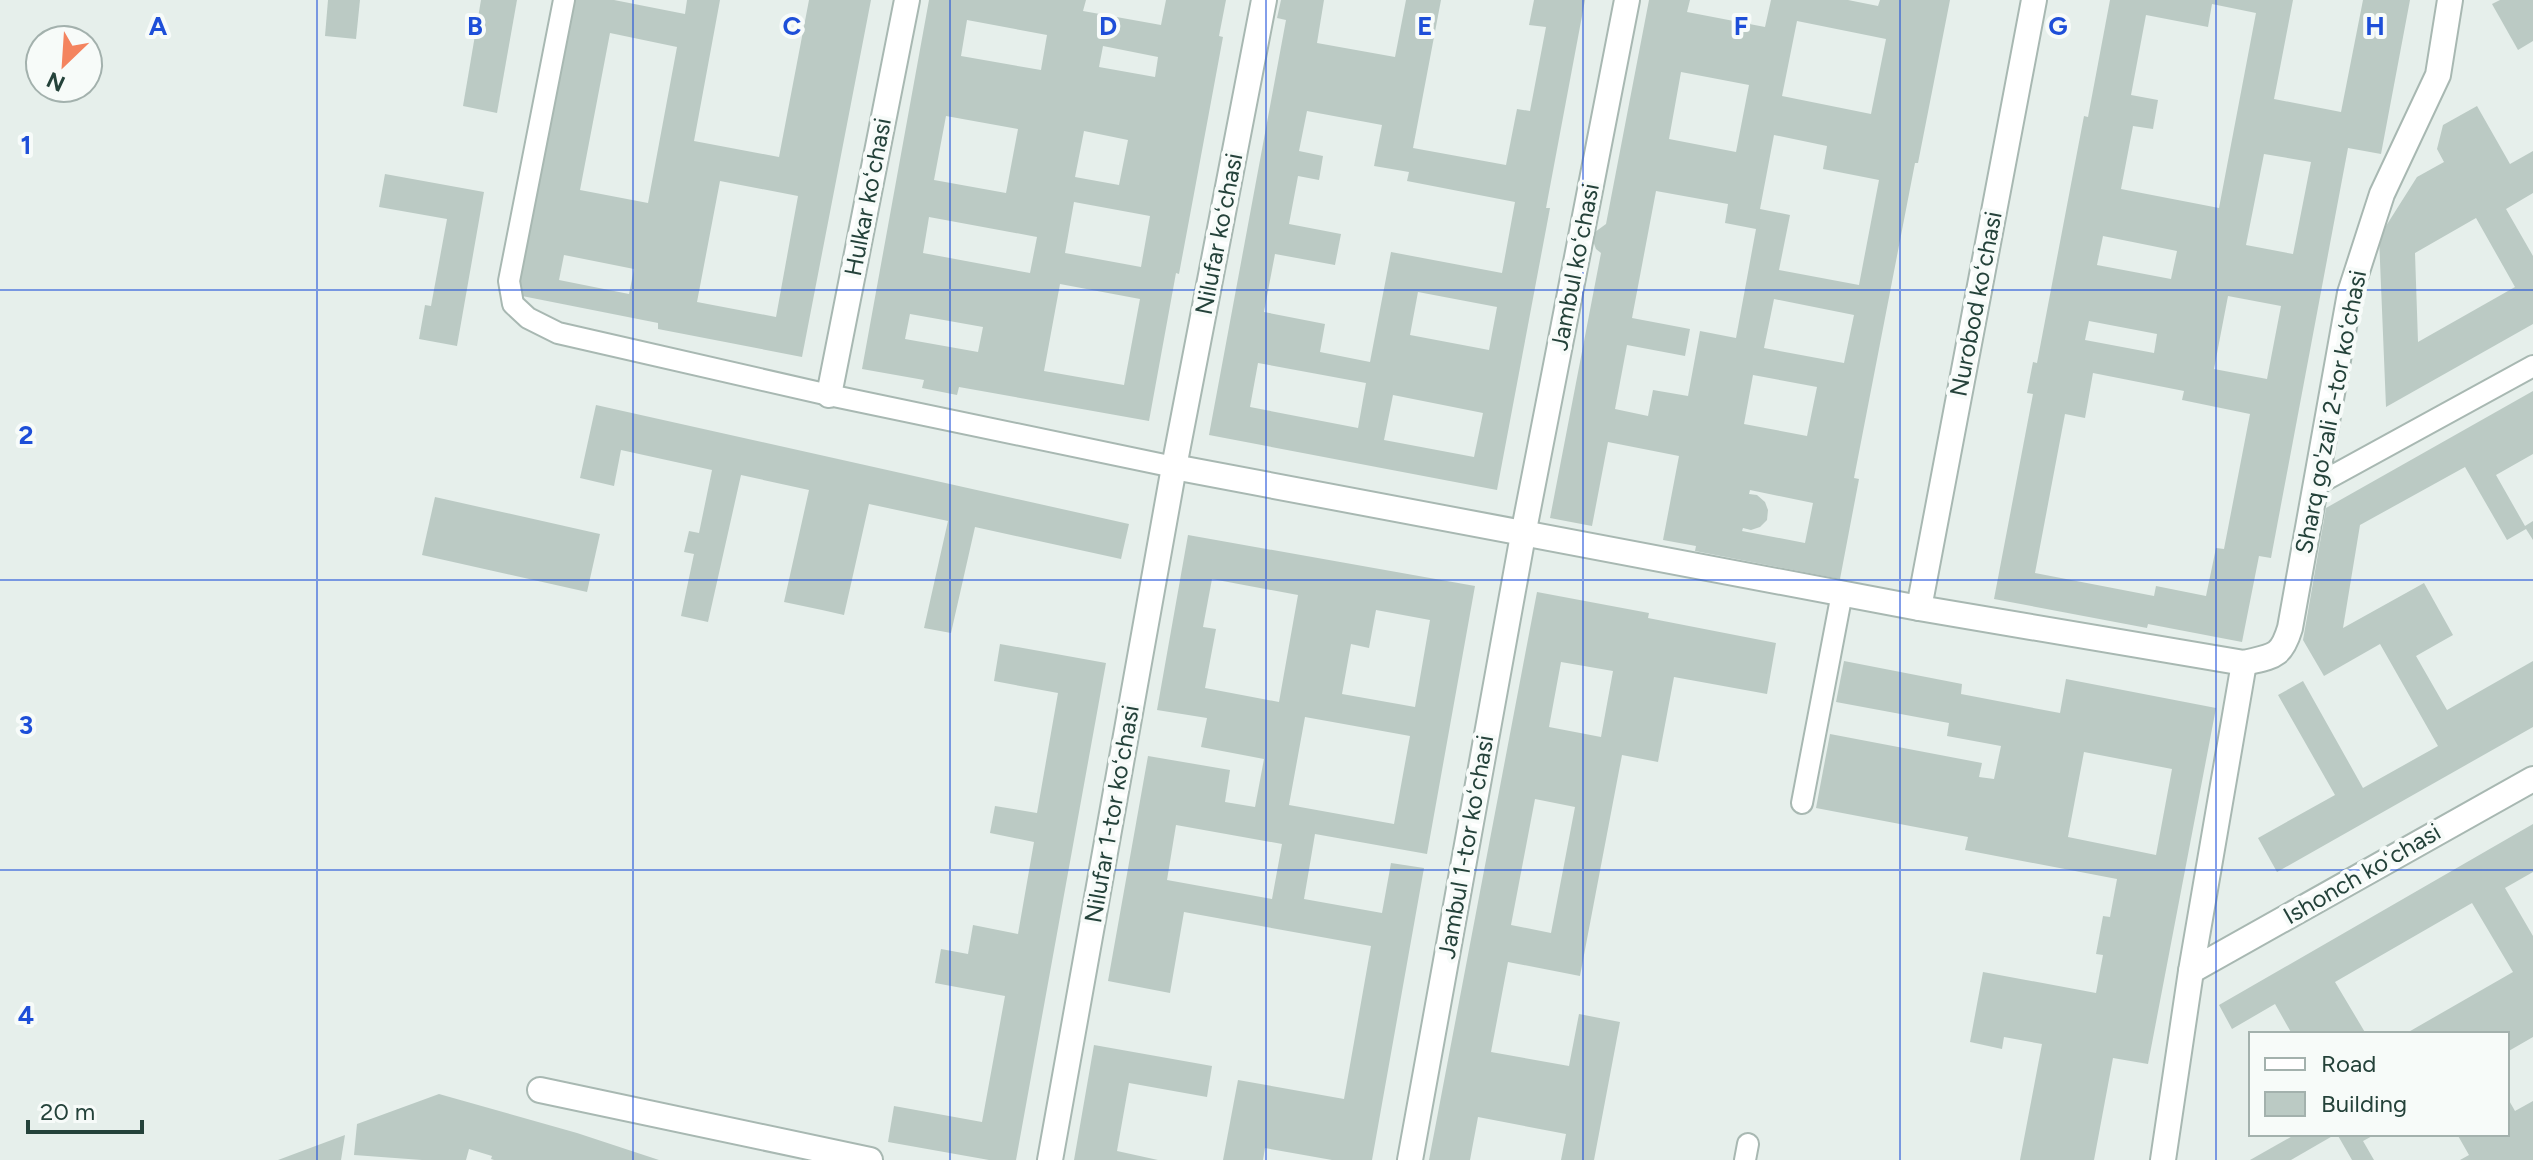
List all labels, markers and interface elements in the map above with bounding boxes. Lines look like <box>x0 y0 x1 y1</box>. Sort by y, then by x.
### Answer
text: A <box>149 10 168 42</box>
text: B <box>467 10 483 42</box>
text: C <box>783 10 802 42</box>
text: D <box>1099 10 1117 42</box>
text: E <box>1417 10 1433 42</box>
text: F <box>1734 10 1748 42</box>
text: G <box>2048 10 2068 42</box>
text: H <box>2365 10 2385 42</box>
north arrow <box>24 24 104 104</box>
text: N <box>42 66 69 98</box>
street label: Hulkar koʻchasi <box>838 115 897 278</box>
text: 1 <box>21 129 31 161</box>
street label: Nilufar koʻchasi <box>1189 151 1248 317</box>
street label: Jambul koʻchasi <box>1544 181 1605 353</box>
street label: Nurobod koʻchasi <box>1943 209 2008 399</box>
street label: Sharq go'zali 2-tor koʻchasi <box>2289 268 2372 556</box>
text: 2 <box>18 419 34 451</box>
street label: Nilufar 1-tor koʻchasi <box>1078 703 1145 925</box>
text: 3 <box>19 709 33 741</box>
street label: Jambul 1-tor koʻchasi <box>1432 733 1499 961</box>
street label: Ishonch koʻchasi <box>2278 817 2446 930</box>
text: 4 <box>18 999 34 1031</box>
legend <box>2249 1032 2509 1136</box>
text: Road <box>2321 1049 2376 1078</box>
scale bar <box>28 1084 142 1134</box>
text: Building <box>2321 1089 2407 1118</box>
text: 20 m <box>40 1097 95 1126</box>

